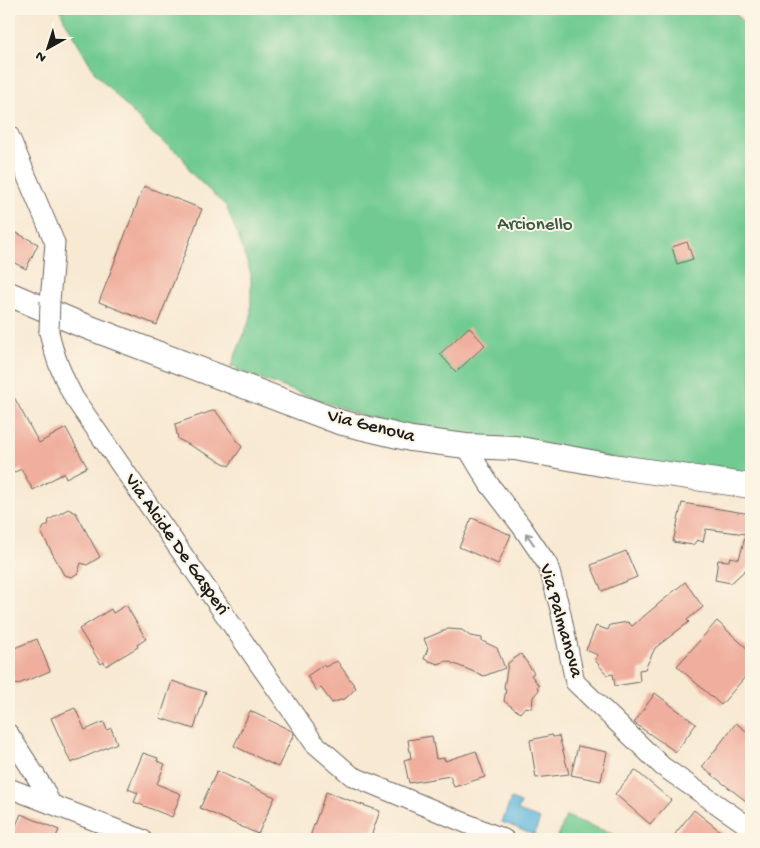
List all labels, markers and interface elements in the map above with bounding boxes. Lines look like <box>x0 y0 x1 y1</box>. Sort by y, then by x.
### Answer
north arrow <box>22 22 72 72</box>
text: N <box>32 47 50 66</box>
park label: Arcionello <box>497 214 573 237</box>
street label: Via Genova <box>324 405 419 449</box>
street label: Via Alcide De Gasperi <box>118 469 233 620</box>
one-way arrow <box>525 532 535 546</box>
street label: Via Palmanova <box>533 561 588 682</box>

